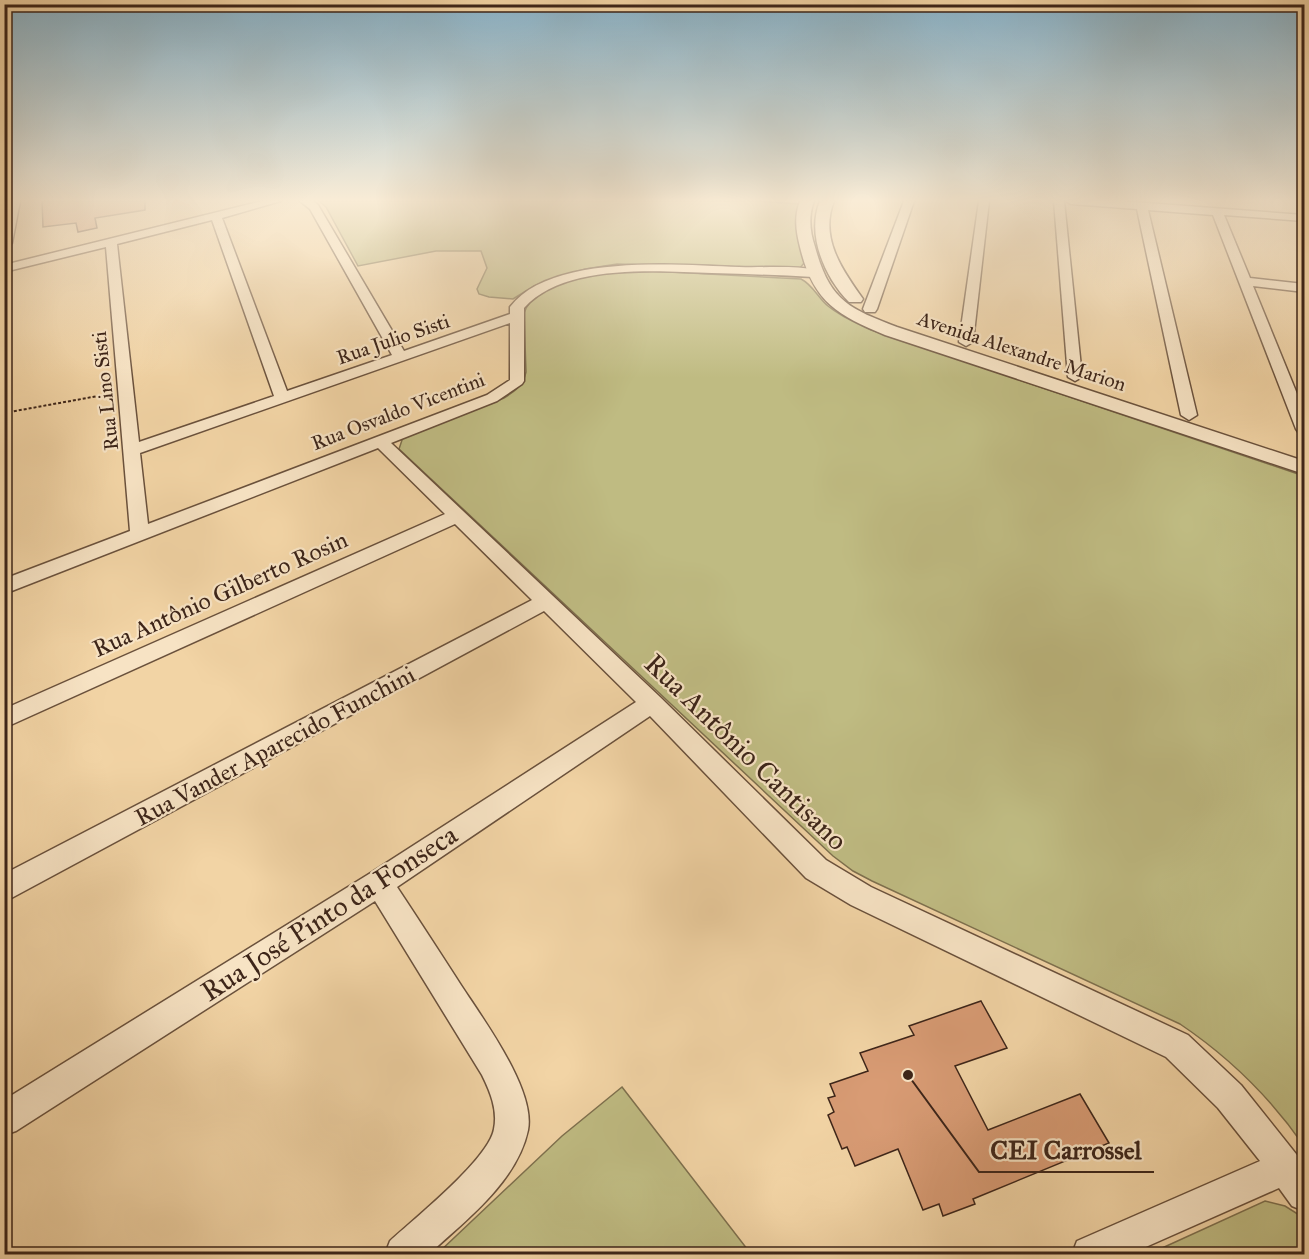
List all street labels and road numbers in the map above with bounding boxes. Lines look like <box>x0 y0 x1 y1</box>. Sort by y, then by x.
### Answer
street label: Avenida Alexandre Marion <box>914 306 1129 396</box>
street label: Rua Julio Sisti <box>333 308 453 370</box>
street label: Rua Lino Sisti <box>87 330 123 452</box>
street label: Rua Osvaldo Vicentini <box>308 367 488 455</box>
street label: Rua Antônio Gilberto Rosin <box>88 524 352 664</box>
street label: Rua Antônio Cantisano <box>637 646 855 858</box>
street label: Rua Vander Aparecido Funchini <box>130 659 421 833</box>
street label: Rua José Pinto da Fonseca <box>194 817 464 1009</box>

